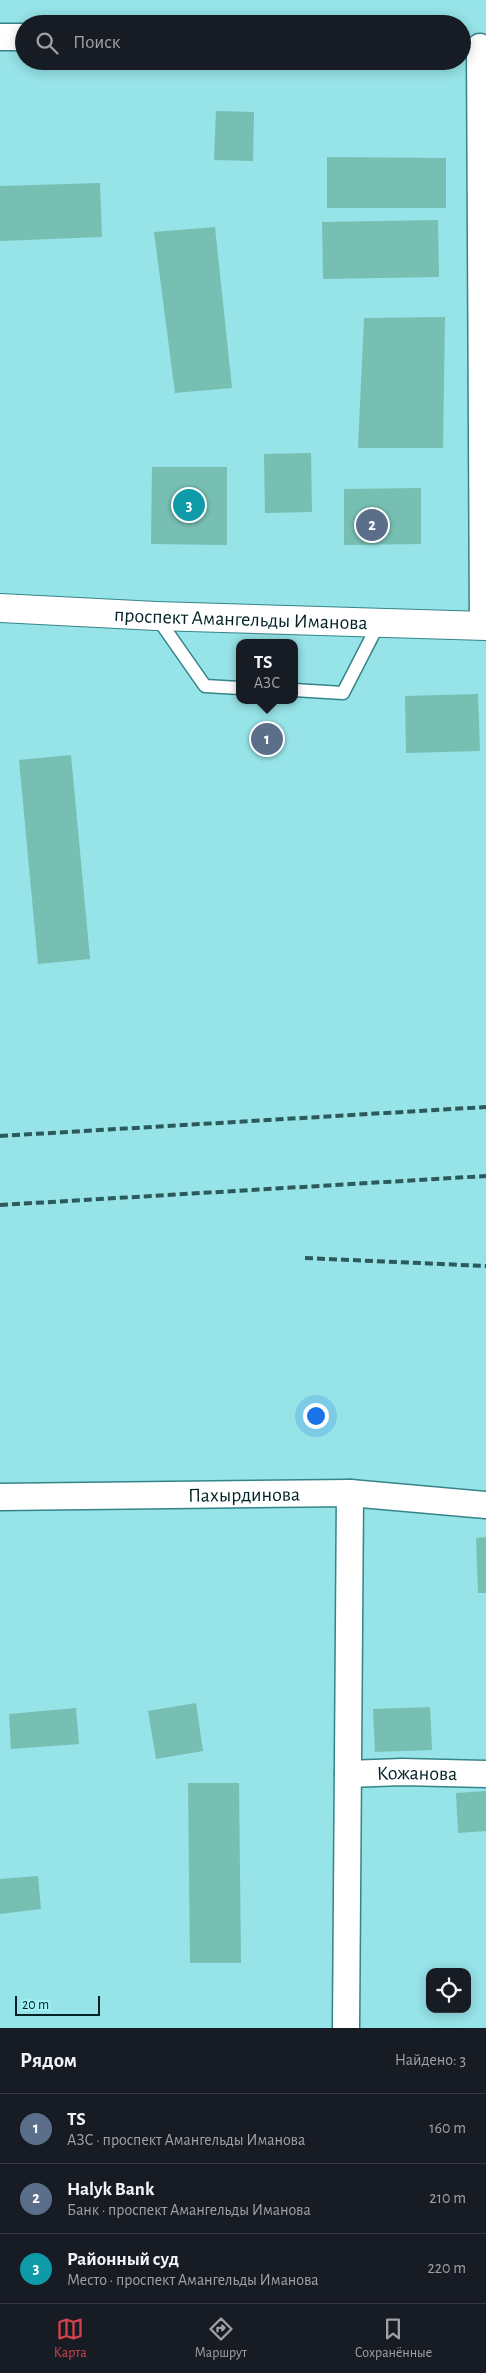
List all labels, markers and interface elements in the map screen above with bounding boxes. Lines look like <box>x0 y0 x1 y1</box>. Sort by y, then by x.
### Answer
search box <box>15 15 471 70</box>
icon: search <box>33 29 61 57</box>
text: Поиск <box>73 33 120 52</box>
pin: 3 <box>173 486 205 524</box>
pin: 2 <box>356 506 388 544</box>
street label: проспект Амангельды Иманова <box>113 605 368 633</box>
popup <box>236 639 298 704</box>
text: TS <box>254 653 272 672</box>
text: АЗС <box>254 675 280 691</box>
pin: 1 <box>251 720 283 758</box>
your location <box>303 1403 329 1429</box>
street label: Пахырдинова <box>188 1485 300 1506</box>
street label: Кожанова <box>376 1763 457 1784</box>
map controls <box>426 1968 471 2013</box>
button: locate <box>426 1968 471 2013</box>
scale bar <box>15 1993 100 2016</box>
text: 20 m <box>22 1998 49 2012</box>
text: Рядом <box>20 2050 77 2071</box>
text: Найдено: 3 <box>395 2052 466 2068</box>
text: TS <box>67 2110 86 2129</box>
text: 1 <box>33 2120 39 2136</box>
text: 160 m <box>429 2120 466 2136</box>
text: АЗС · проспект Амангельды Иманова <box>67 2132 305 2148</box>
text: Halyk Bank <box>67 2180 154 2199</box>
text: 2 <box>32 2190 40 2206</box>
text: 210 m <box>429 2190 466 2206</box>
text: Банк · проспект Амангельды Иманова <box>67 2202 311 2218</box>
text: Районный суд <box>67 2250 179 2269</box>
text: 3 <box>33 2260 39 2276</box>
text: 220 m <box>428 2260 466 2276</box>
text: Место · проспект Амангельды Иманова <box>67 2272 319 2288</box>
tab: Карта <box>54 2315 87 2362</box>
tab: Маршрут <box>194 2315 247 2362</box>
tab: Сохранённые <box>355 2315 432 2362</box>

